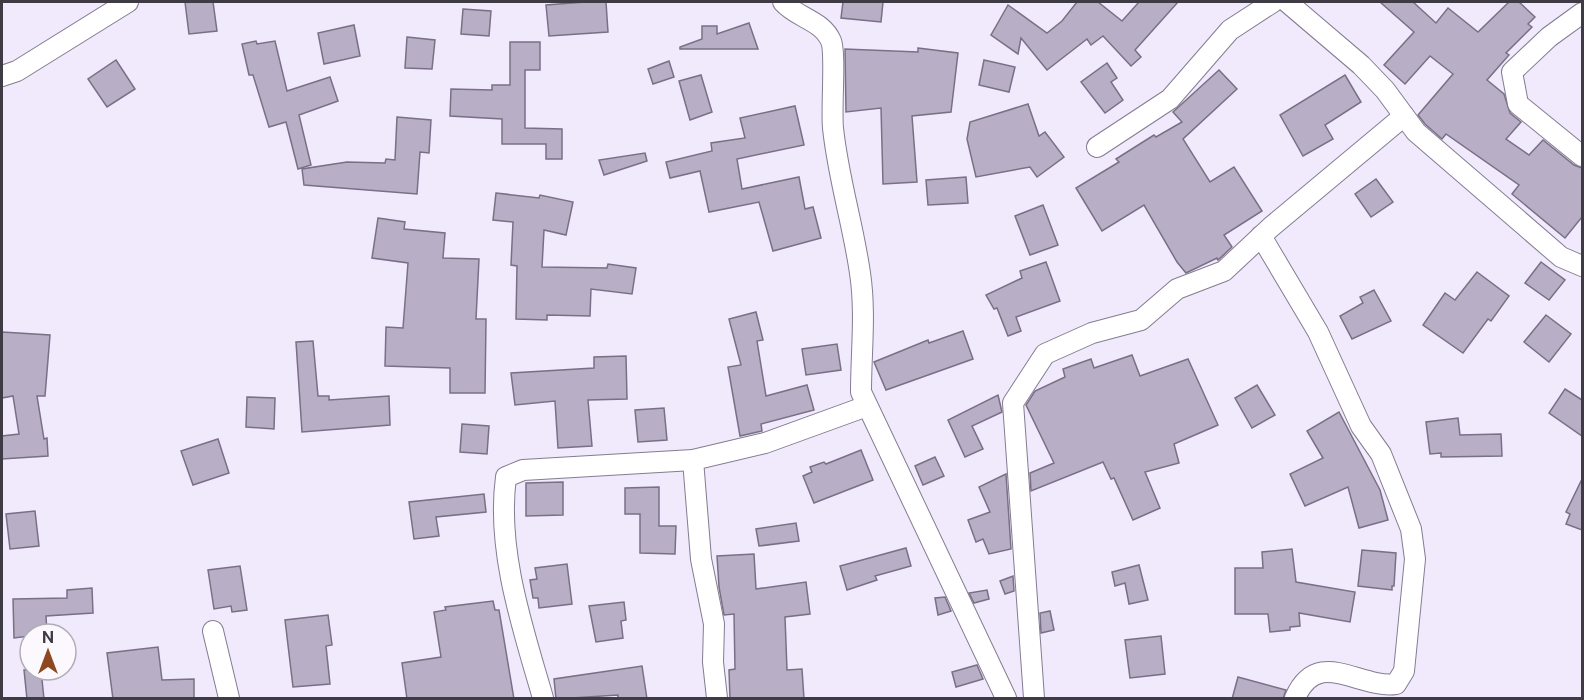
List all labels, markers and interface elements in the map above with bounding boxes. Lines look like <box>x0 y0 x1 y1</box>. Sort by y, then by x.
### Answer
north arrow <box>18 622 78 682</box>
text: N <box>42 628 54 647</box>

